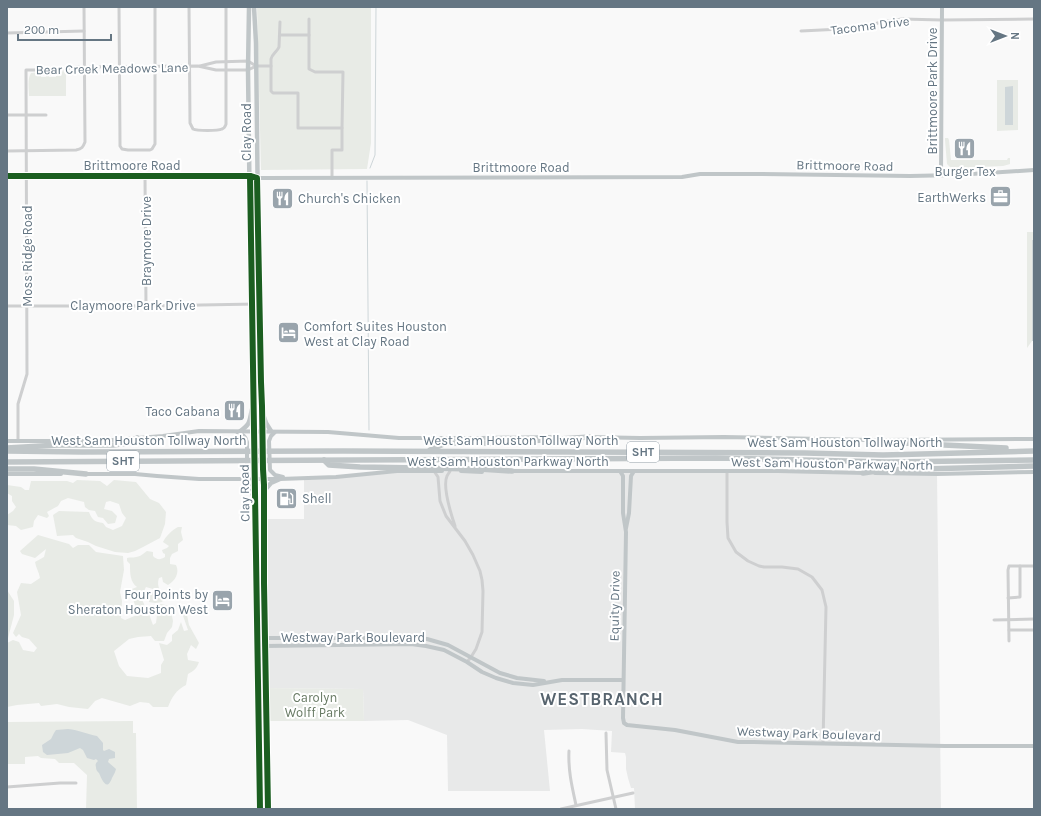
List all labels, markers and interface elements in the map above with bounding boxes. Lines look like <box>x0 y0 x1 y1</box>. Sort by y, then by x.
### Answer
street label: Tacoma Drive <box>830 13 911 38</box>
scale bar <box>18 16 111 42</box>
north arrow <box>985 16 1025 56</box>
text: 200 m <box>24 23 59 37</box>
street label: Brittmoore Park Drive <box>925 27 940 155</box>
text: N <box>1008 32 1021 40</box>
street label: Bear Creek Meadows Lane <box>35 60 189 77</box>
street label: Clay Road <box>239 103 254 161</box>
restaurant icon: Burger Tex <box>952 136 978 162</box>
street label: Brittmoore Road <box>796 157 894 174</box>
street label: Brittmoore Road <box>83 158 181 173</box>
street label: Brittmoore Road <box>472 160 570 175</box>
place label: Burger Tex <box>934 164 996 179</box>
office icon: EarthWerks <box>988 184 1014 210</box>
restaurant icon: Church's Chicken <box>269 185 295 211</box>
place label: EarthWerks <box>917 190 986 205</box>
place label: Church's Chicken <box>298 191 401 206</box>
street label: Braymore Drive <box>139 196 154 286</box>
street label: Moss Ridge Road <box>20 205 35 307</box>
street label: Claymoore Park Drive <box>70 298 196 313</box>
place label: Comfort Suites Houston West at Clay Road <box>304 319 447 349</box>
hotel icon: Comfort Suites Houston West at Clay Road <box>275 320 301 346</box>
restaurant icon: Taco Cabana <box>222 398 248 424</box>
place label: Taco Cabana <box>146 404 220 419</box>
street label: West Sam Houston Tollway North <box>51 433 247 448</box>
street label: West Sam Houston Tollway North <box>423 433 619 448</box>
street label: West Sam Houston Tollway North <box>747 435 943 450</box>
road number: SHT <box>627 442 659 462</box>
road number: SHT <box>107 451 139 471</box>
street label: West Sam Houston Parkway North <box>407 454 609 469</box>
street label: West Sam Houston Parkway North <box>731 454 933 473</box>
street label: Clay Road <box>236 464 253 522</box>
fuel station icon: Shell <box>274 485 300 511</box>
place label: Shell <box>302 491 332 506</box>
street label: Equity Drive <box>606 570 624 642</box>
place label: Four Points by Sheraton Houston West <box>68 587 208 617</box>
hotel icon: Four Points by Sheraton Houston West <box>210 588 236 614</box>
street label: Westway Park Boulevard <box>281 630 425 645</box>
district label: WESTBRANCH <box>540 689 664 709</box>
park label: Carolyn Wolff Park <box>285 690 345 720</box>
street label: Westway Park Boulevard <box>737 723 881 744</box>

